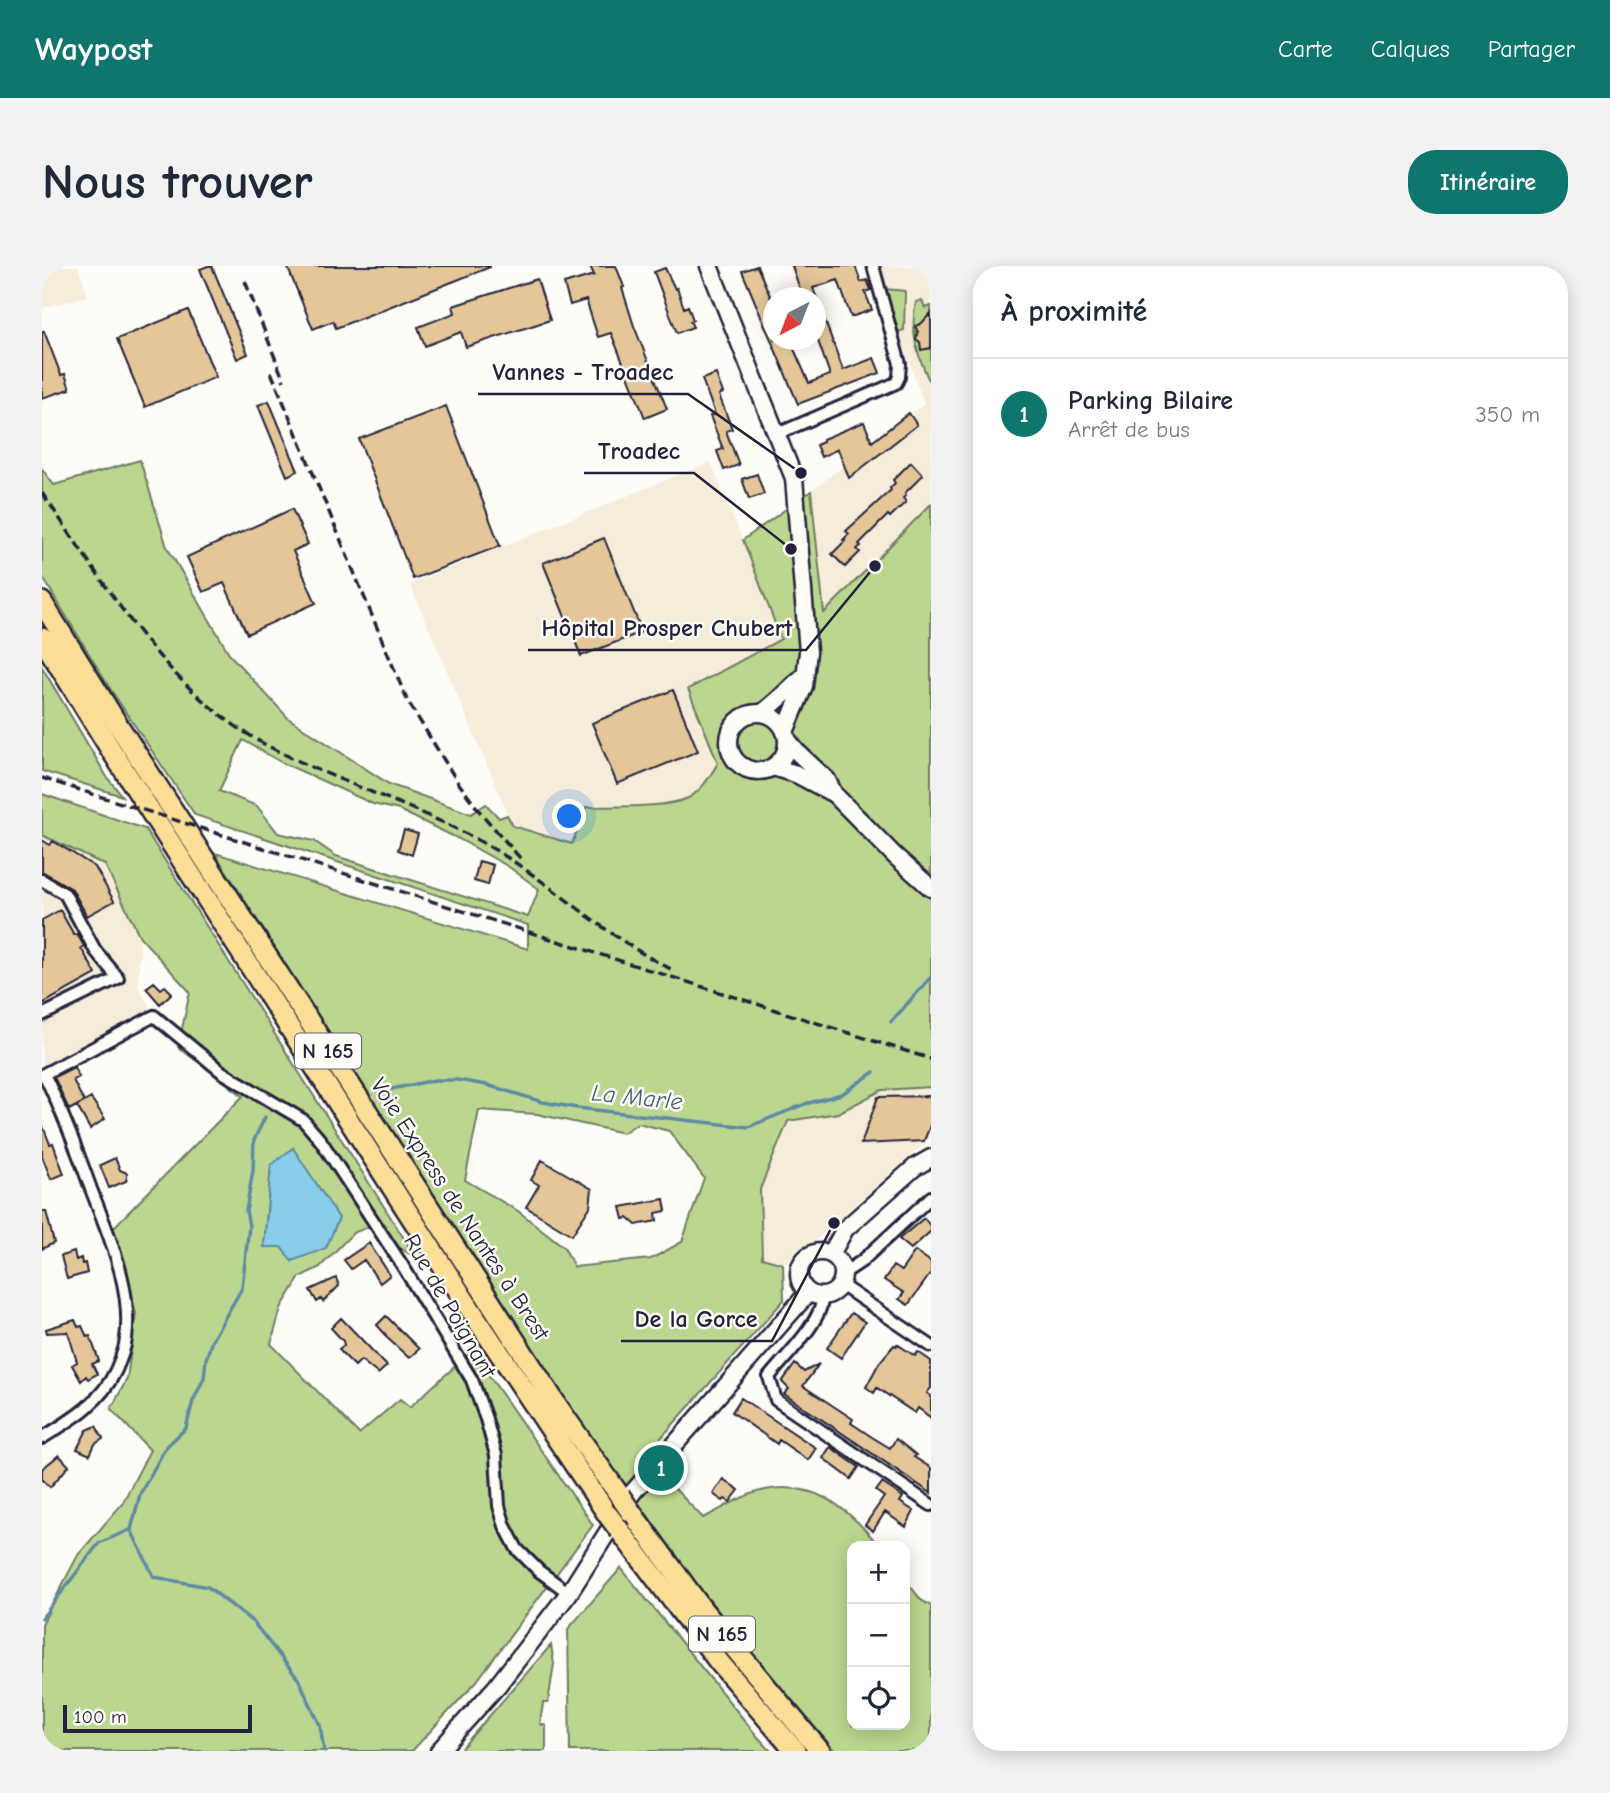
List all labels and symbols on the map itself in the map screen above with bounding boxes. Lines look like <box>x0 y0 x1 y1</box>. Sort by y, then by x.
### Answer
north arrow <box>763 287 826 350</box>
callout: Vannes - Troadec <box>478 349 688 394</box>
text: Vannes - Troadec <box>492 358 674 386</box>
callout: Troadec <box>584 428 694 473</box>
text: Troadec <box>598 437 680 465</box>
callout: Hôpital Prosper Chubert <box>528 605 806 650</box>
text: Hôpital Prosper Chubert <box>542 614 793 642</box>
your location <box>552 799 586 833</box>
road number: N 165 <box>295 1034 361 1068</box>
street label: Voie Express de Nantes à Brest <box>365 1073 556 1346</box>
water label: La Marle <box>590 1078 684 1116</box>
street label: Rue de Poignant <box>398 1229 503 1384</box>
callout: De la Gorce <box>621 1296 772 1341</box>
text: De la Gorce <box>634 1305 758 1333</box>
pin: 1 <box>638 1442 684 1494</box>
road number: N 165 <box>689 1616 755 1652</box>
scale bar <box>63 1702 252 1734</box>

